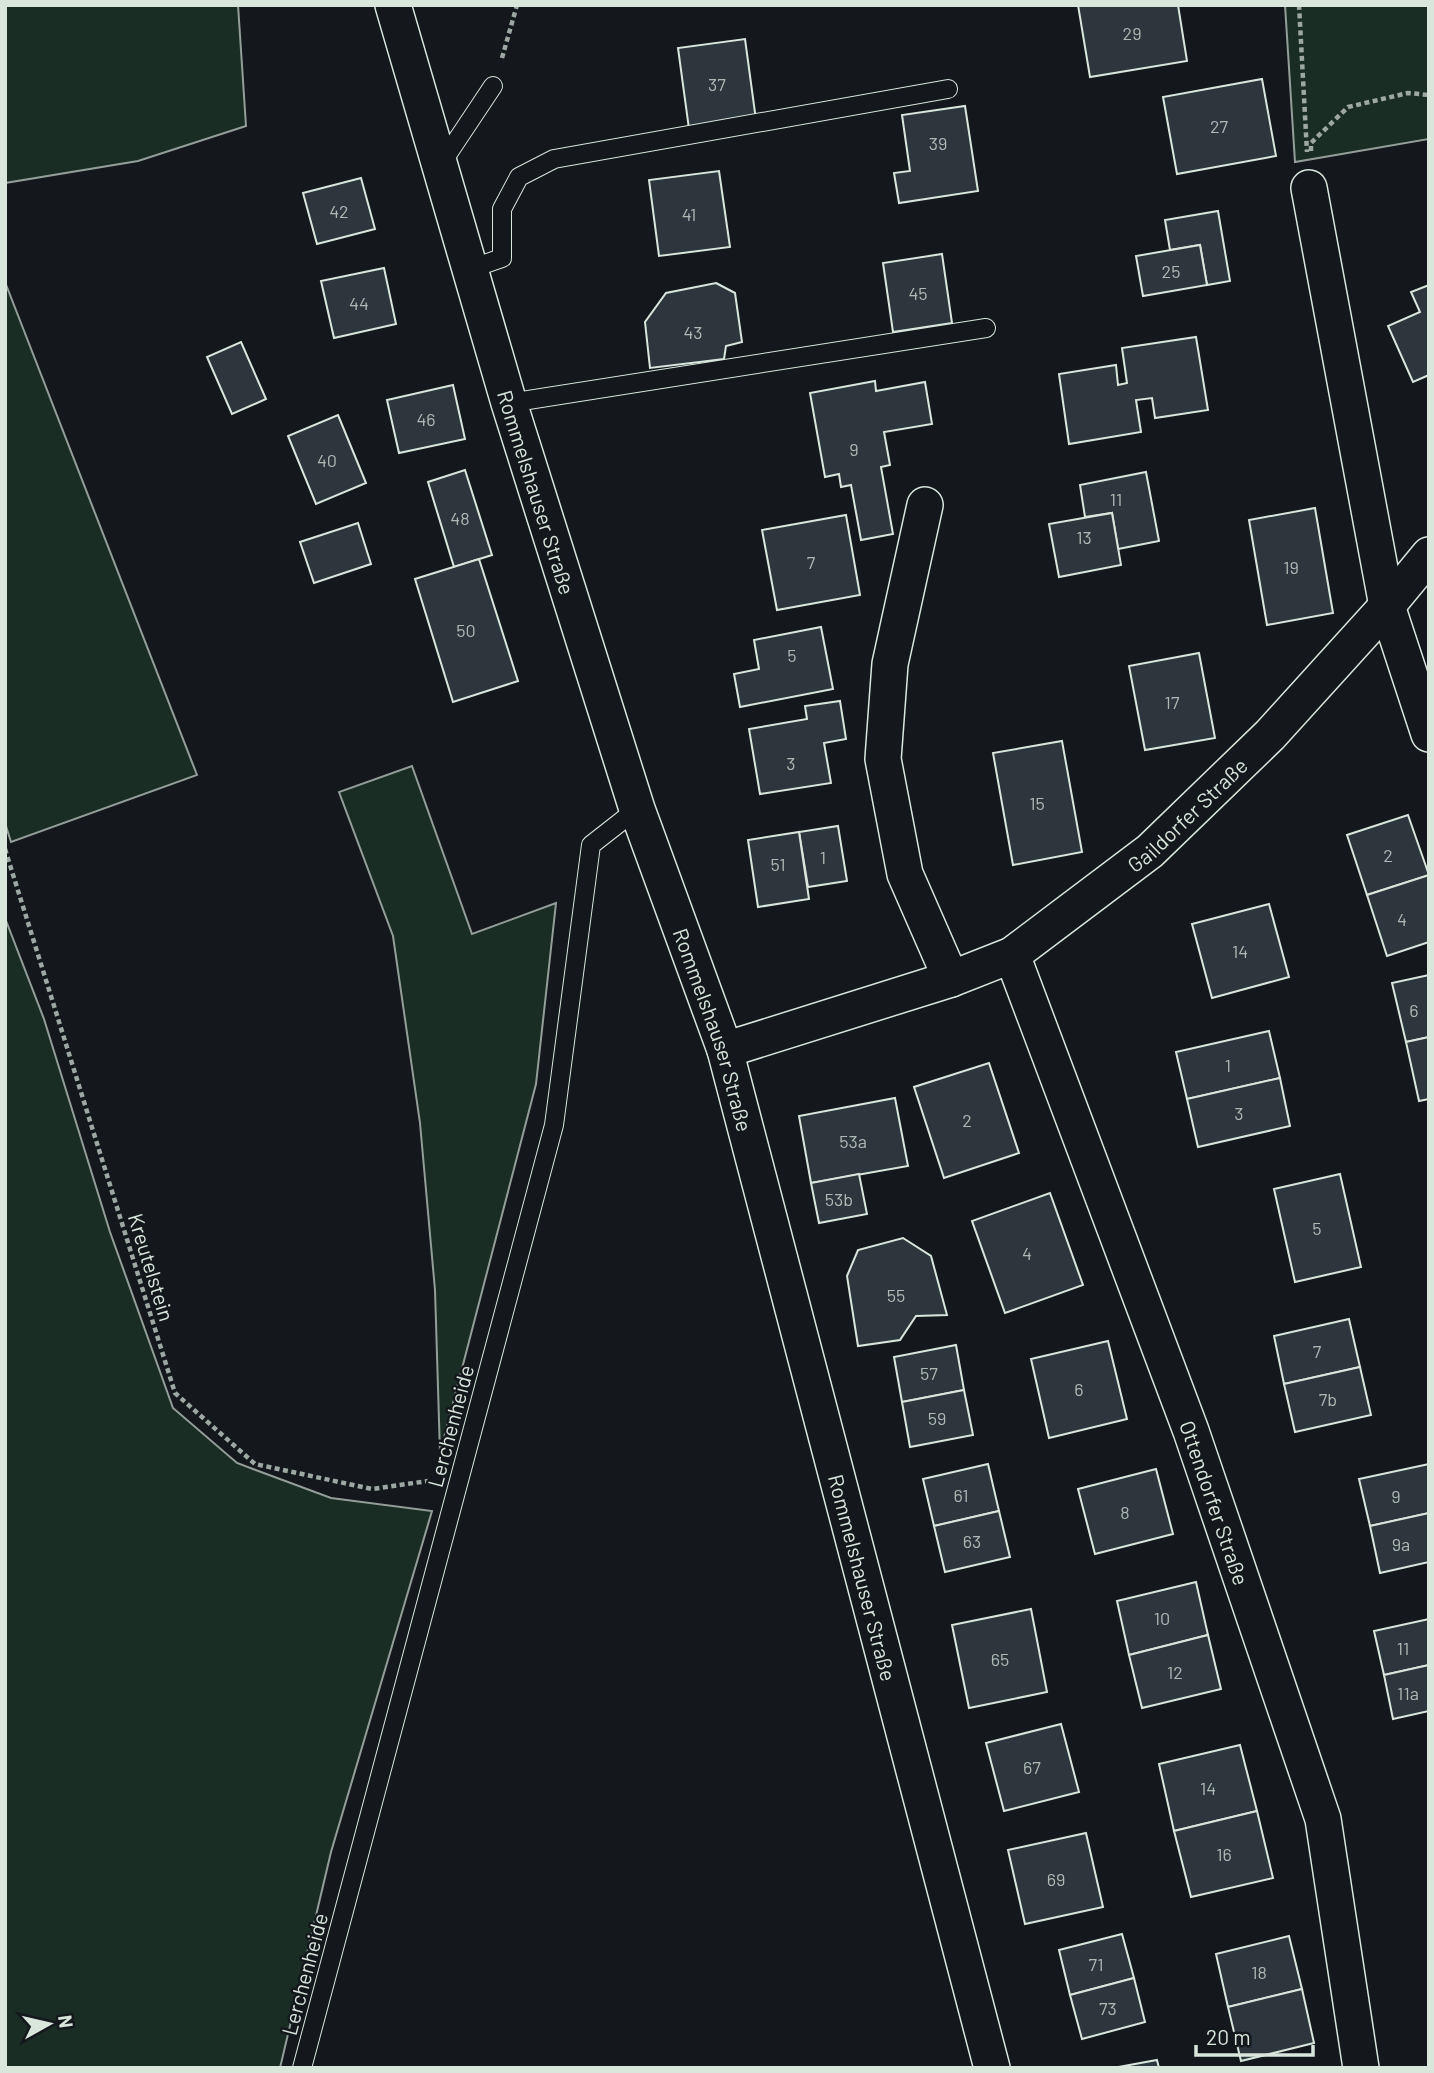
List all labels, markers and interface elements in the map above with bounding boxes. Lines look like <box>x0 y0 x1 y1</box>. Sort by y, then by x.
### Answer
house number: 29 <box>1122 22 1142 44</box>
house number: 37 <box>708 73 726 95</box>
house number: 27 <box>1210 115 1229 137</box>
house number: 39 <box>929 132 947 154</box>
house number: 42 <box>329 200 349 222</box>
house number: 41 <box>682 203 696 225</box>
house number: 25 <box>1162 260 1180 282</box>
house number: 45 <box>908 282 928 304</box>
house number: 44 <box>349 292 369 314</box>
house number: 43 <box>683 321 703 343</box>
street label: Rommelshauser Straße <box>493 387 581 597</box>
house number: 46 <box>416 408 436 430</box>
house number: 9 <box>849 438 859 460</box>
house number: 40 <box>317 449 337 471</box>
house number: 11 <box>1110 488 1122 510</box>
house number: 48 <box>450 507 470 529</box>
house number: 13 <box>1076 526 1092 548</box>
house number: 7 <box>807 551 816 573</box>
house number: 19 <box>1283 556 1299 578</box>
house number: 50 <box>456 619 476 641</box>
house number: 5 <box>787 644 797 666</box>
house number: 17 <box>1165 691 1180 713</box>
house number: 3 <box>786 752 796 774</box>
street label: Gaildorfer Straße <box>1122 752 1252 877</box>
house number: 15 <box>1029 792 1045 814</box>
house number: 2 <box>1383 844 1393 866</box>
house number: 1 <box>820 846 826 868</box>
house number: 51 <box>770 853 786 875</box>
house number: 4 <box>1397 908 1407 930</box>
street label: Rommelshauser Straße <box>669 924 758 1134</box>
house number: 14 <box>1232 940 1248 962</box>
house number: 6 <box>1409 999 1419 1021</box>
house number: 1 <box>1225 1054 1231 1076</box>
house number: 3 <box>1234 1102 1244 1124</box>
house number: 2 <box>962 1109 972 1131</box>
house number: 53a <box>839 1130 867 1152</box>
house number: 53b <box>825 1188 853 1210</box>
street label: Kreutelstein <box>124 1210 180 1324</box>
house number: 5 <box>1312 1217 1322 1239</box>
house number: 4 <box>1022 1242 1032 1264</box>
house number: 55 <box>887 1284 905 1306</box>
house number: 7 <box>1313 1340 1322 1362</box>
street label: Lerchenheide <box>422 1362 478 1490</box>
house number: 57 <box>920 1362 938 1384</box>
house number: 6 <box>1074 1378 1084 1400</box>
house number: 7b <box>1319 1388 1337 1410</box>
house number: 59 <box>928 1407 946 1429</box>
street label: Ottendorfer Straße <box>1176 1417 1255 1588</box>
street label: Rommelshauser Straße <box>824 1471 902 1683</box>
house number: 61 <box>953 1484 969 1506</box>
house number: 9 <box>1391 1485 1401 1507</box>
house number: 8 <box>1120 1501 1130 1523</box>
house number: 63 <box>963 1530 981 1552</box>
house number: 9a <box>1392 1533 1410 1555</box>
house number: 10 <box>1154 1607 1170 1629</box>
house number: 11 <box>1397 1637 1409 1659</box>
house number: 65 <box>991 1648 1009 1670</box>
house number: 12 <box>1167 1661 1183 1683</box>
house number: 11a <box>1397 1682 1419 1704</box>
house number: 67 <box>1023 1756 1041 1778</box>
house number: 14 <box>1200 1777 1216 1799</box>
house number: 16 <box>1216 1843 1232 1865</box>
house number: 69 <box>1047 1868 1065 1890</box>
street label: Lerchenheide <box>276 1910 332 2038</box>
house number: 71 <box>1089 1953 1103 1975</box>
house number: 18 <box>1251 1961 1267 1983</box>
north arrow <box>14 1989 84 2059</box>
house number: 73 <box>1099 1997 1117 2019</box>
text: N <box>54 2014 79 2029</box>
scale bar <box>1196 2014 1313 2058</box>
text: 20 m <box>1206 2024 1251 2049</box>

